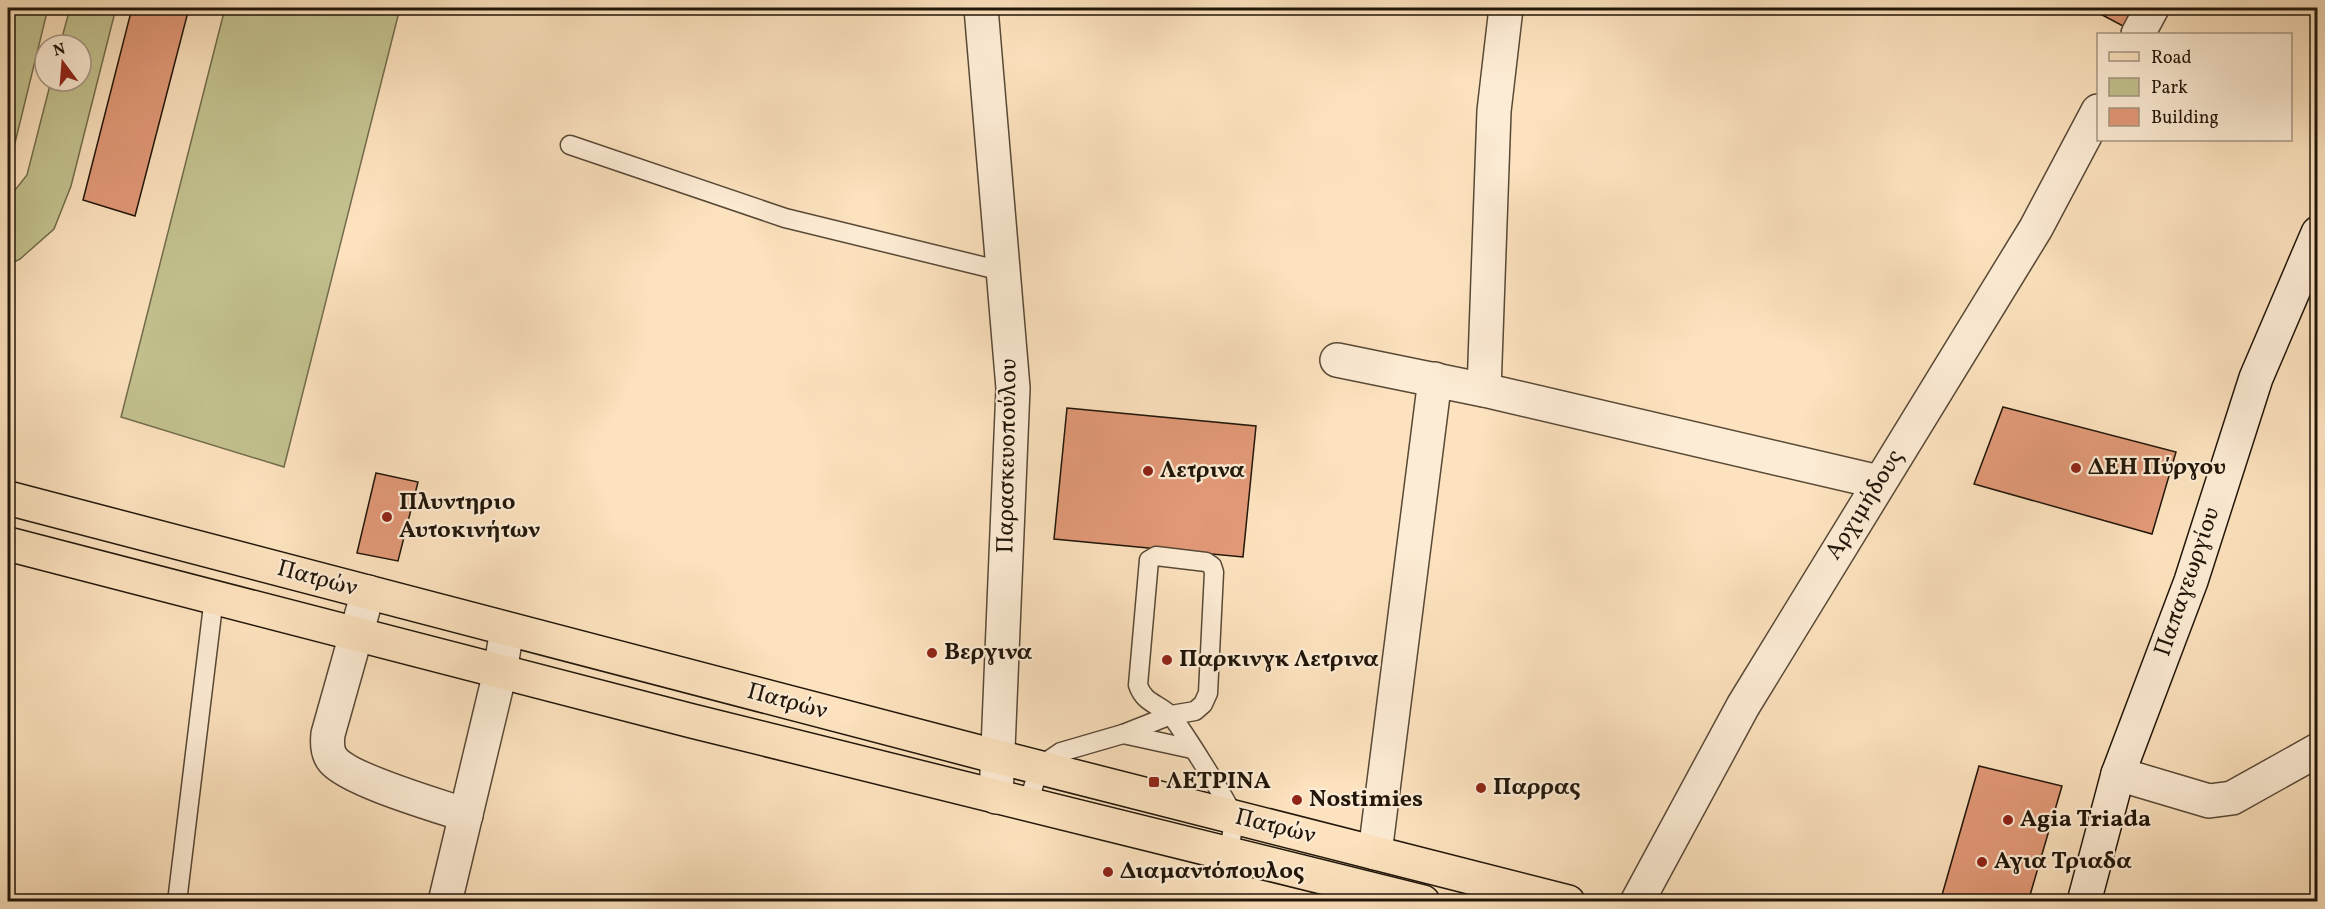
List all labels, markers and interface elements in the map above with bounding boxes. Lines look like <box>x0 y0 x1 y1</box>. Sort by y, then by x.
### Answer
north arrow <box>33 33 93 93</box>
legend <box>2097 33 2292 141</box>
text: N <box>51 38 68 63</box>
text: Road <box>2151 46 2192 71</box>
text: Park <box>2151 76 2188 101</box>
text: Building <box>2151 106 2219 131</box>
street label: Παρασκευοπούλου <box>989 358 1027 554</box>
street label: Αρχιμήδους <box>1818 443 1912 567</box>
place label: ΔΕΗ Πύργου <box>2088 451 2226 485</box>
place label: Λετρινα <box>1160 454 1245 488</box>
marker: ΔΕΗ Πύργου <box>2069 461 2083 475</box>
marker: Λετρινα <box>1141 464 1155 478</box>
place label: Πλυντηριο Αυτοκινήτων <box>399 486 540 548</box>
street label: Παπαγεωργίου <box>2147 503 2229 661</box>
marker: Πλυντηριο Αυτοκινήτων <box>380 510 394 524</box>
street label: Πατρών <box>273 552 361 606</box>
place label: Βεργινα <box>944 636 1033 670</box>
place label: Παρκινγκ Λετρινα <box>1179 643 1379 677</box>
marker: Βεργινα <box>925 646 939 660</box>
marker: Παρκινγκ Λετρινα <box>1160 653 1174 667</box>
street label: Πατρών <box>743 675 831 729</box>
place label: ΛΕΤΡΙΝΑ <box>1166 765 1271 799</box>
place label: Παρρας <box>1493 771 1580 805</box>
marker: ΛΕΤΡΙΝΑ <box>1147 775 1161 789</box>
marker: Παρρας <box>1474 781 1488 795</box>
place label: Nostimies <box>1309 783 1423 817</box>
marker: Nostimies <box>1290 793 1304 807</box>
street label: Πατρών <box>1231 801 1319 853</box>
place label: Agia Triada <box>2020 803 2151 837</box>
marker: Agia Triada <box>2001 813 2015 827</box>
place label: Αγια Τριαδα <box>1994 845 2132 879</box>
place label: Διαμαντόπουλος <box>1120 855 1304 889</box>
marker: Αγια Τριαδα <box>1975 855 1989 869</box>
marker: Διαμαντόπουλος <box>1101 865 1115 879</box>

